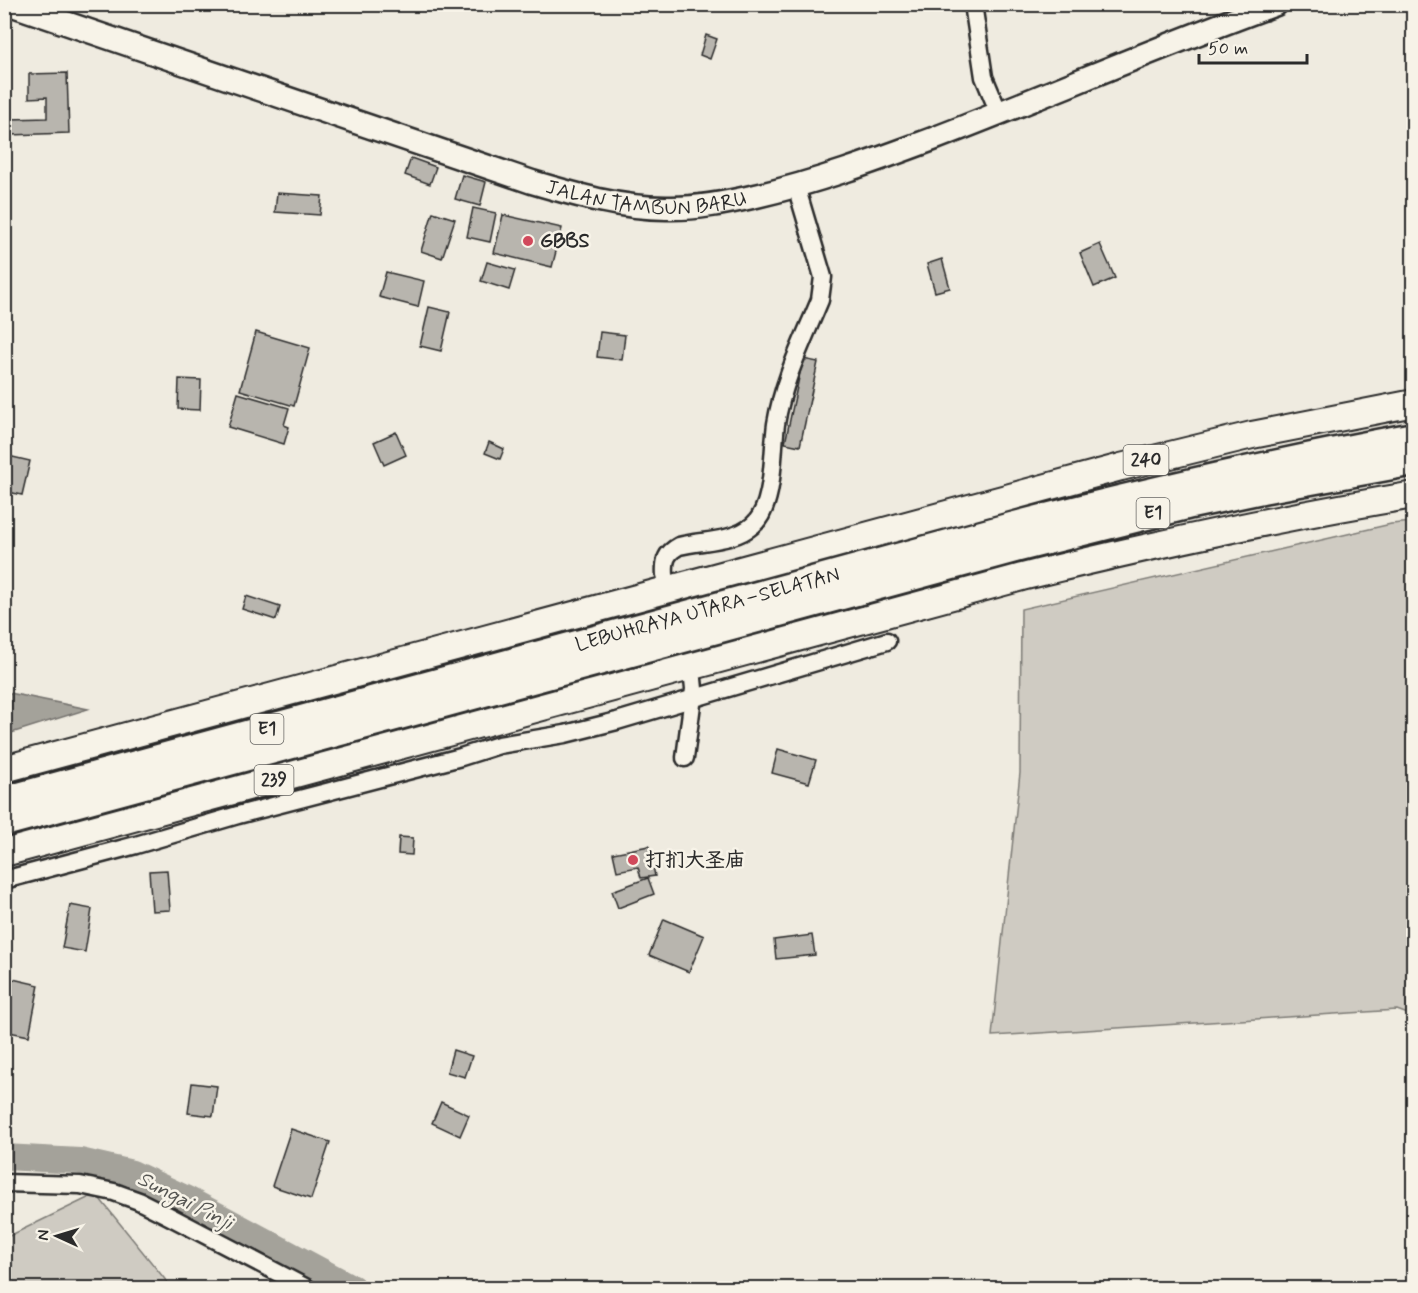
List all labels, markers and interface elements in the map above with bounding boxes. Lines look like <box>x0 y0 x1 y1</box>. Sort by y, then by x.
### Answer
scale bar <box>1199 27 1307 65</box>
text: 50 m <box>1208 37 1248 61</box>
street label: JALAN TAMBUN BARU <box>543 173 749 222</box>
place label: GBBS <box>540 228 590 255</box>
marker: GBBS <box>521 234 535 248</box>
road number: 240 <box>1124 445 1168 475</box>
road number: E1 <box>1136 498 1170 528</box>
street label: LEBUHRAYA UTARA–SELATAN <box>572 561 843 658</box>
road number: E1 <box>250 714 284 744</box>
road number: 239 <box>254 765 294 795</box>
place label: 打扪大圣庙 <box>645 847 745 874</box>
marker: 打扪大圣庙 <box>626 853 640 867</box>
water label: Sungai Pinji <box>132 1165 239 1240</box>
north arrow <box>27 1206 87 1266</box>
text: N <box>33 1229 54 1241</box>

